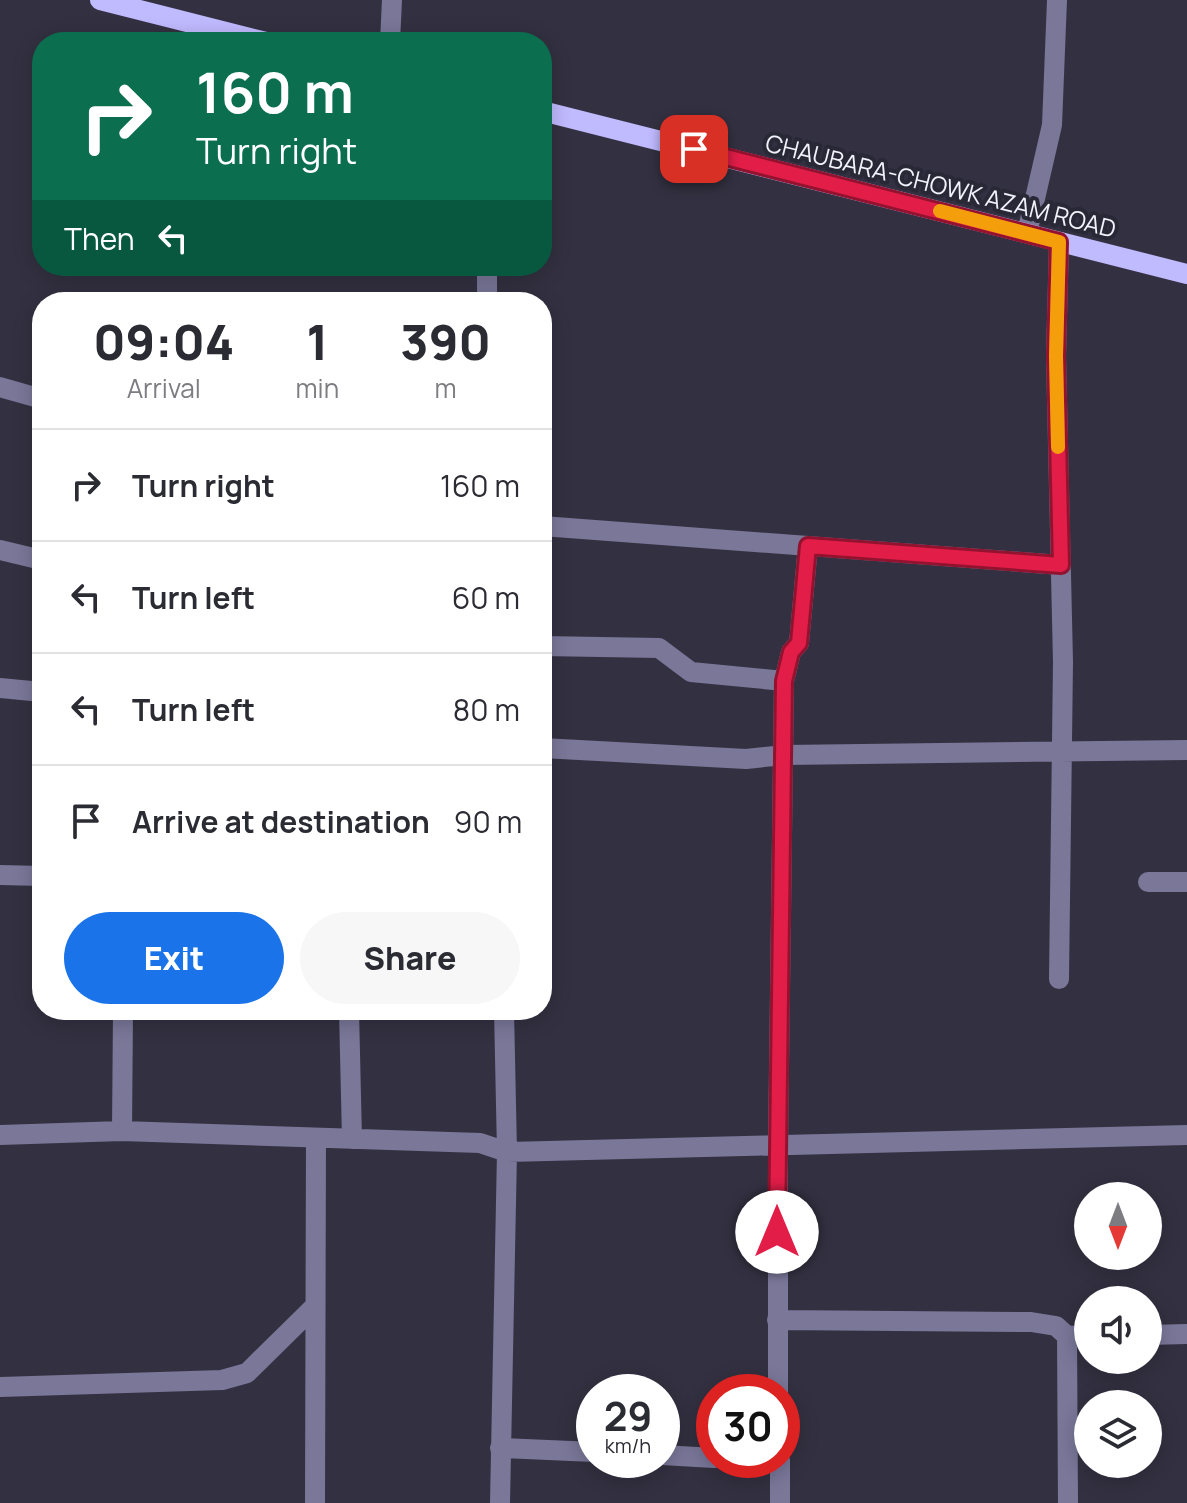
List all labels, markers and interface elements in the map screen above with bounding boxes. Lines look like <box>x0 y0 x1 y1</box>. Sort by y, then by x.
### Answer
text: 160 m <box>196 53 354 130</box>
icon: right <box>64 64 168 168</box>
pin <box>660 115 728 183</box>
street label: CHAUBARA-CHOWK AZAM ROAD <box>762 125 1120 245</box>
text: Turn right <box>196 126 357 175</box>
icon: arrive <box>672 127 716 171</box>
icon: left <box>151 216 195 260</box>
text: Then <box>64 218 135 259</box>
text: 09:04 <box>93 309 234 374</box>
text: 1 <box>306 309 328 374</box>
text: 390 <box>400 309 491 374</box>
text: Arrival <box>127 370 201 406</box>
text: min <box>296 370 339 406</box>
text: m <box>435 370 457 406</box>
icon: right <box>64 463 108 507</box>
text: Turn right <box>132 465 275 506</box>
text: 160 m <box>440 465 520 506</box>
icon: left <box>64 575 108 619</box>
text: Turn left <box>132 577 255 618</box>
text: 60 m <box>452 577 520 618</box>
icon: left <box>64 687 108 731</box>
text: Turn left <box>132 689 255 730</box>
text: 80 m <box>453 689 520 730</box>
icon: arrive <box>64 799 108 843</box>
text: Arrive at destination <box>132 801 430 842</box>
text: 90 m <box>454 801 522 842</box>
button: Exit <box>64 912 284 1004</box>
button: Share <box>300 912 520 1004</box>
north arrow <box>1074 1182 1162 1270</box>
map controls <box>1074 1182 1162 1478</box>
position arrow <box>735 1190 819 1274</box>
button: sound <box>1074 1286 1162 1374</box>
speed limit sign: 30 <box>696 1374 800 1478</box>
text: 29 <box>604 1388 652 1443</box>
button: layers <box>1074 1390 1162 1478</box>
text: km/h <box>605 1432 651 1459</box>

